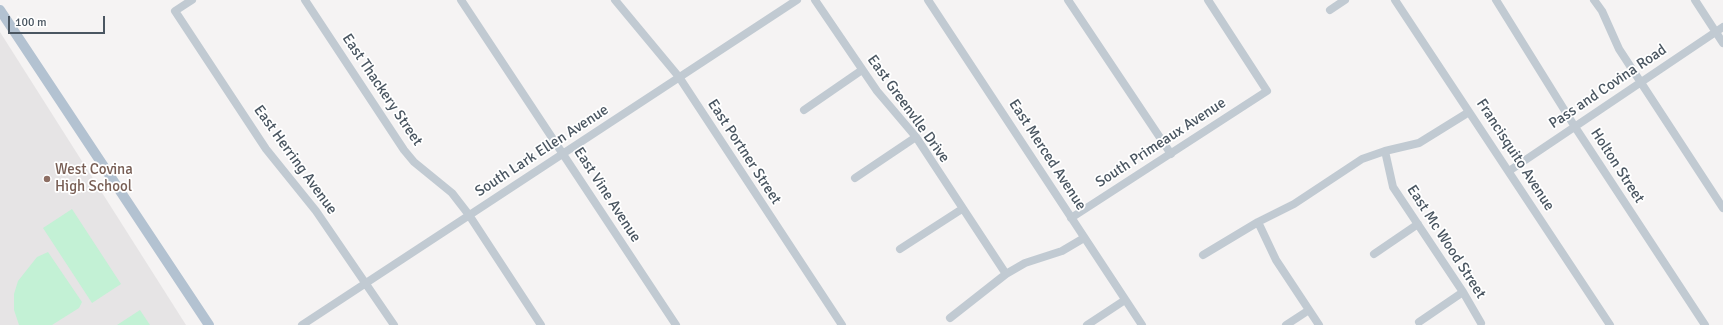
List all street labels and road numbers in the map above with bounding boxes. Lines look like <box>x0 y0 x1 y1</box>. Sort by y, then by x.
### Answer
street label: East Thackery Street <box>338 31 426 149</box>
street label: Pass and Covina Road <box>1546 41 1670 133</box>
street label: East Greenvlle Drive <box>863 52 953 166</box>
street label: South Primeaux Avenue <box>1093 94 1229 192</box>
street label: East Portner Street <box>703 96 785 208</box>
street label: East Merced Avenue <box>1004 96 1090 214</box>
street label: Francisquito Avenue <box>1472 96 1558 214</box>
street label: South Lark Ellen Avenue <box>472 101 612 201</box>
street label: East Herring Avenue <box>249 102 341 218</box>
street label: Holton Street <box>1586 125 1648 207</box>
street label: East Vine Avenue <box>570 144 644 246</box>
street label: East Mc Wood Street <box>1403 182 1489 302</box>

